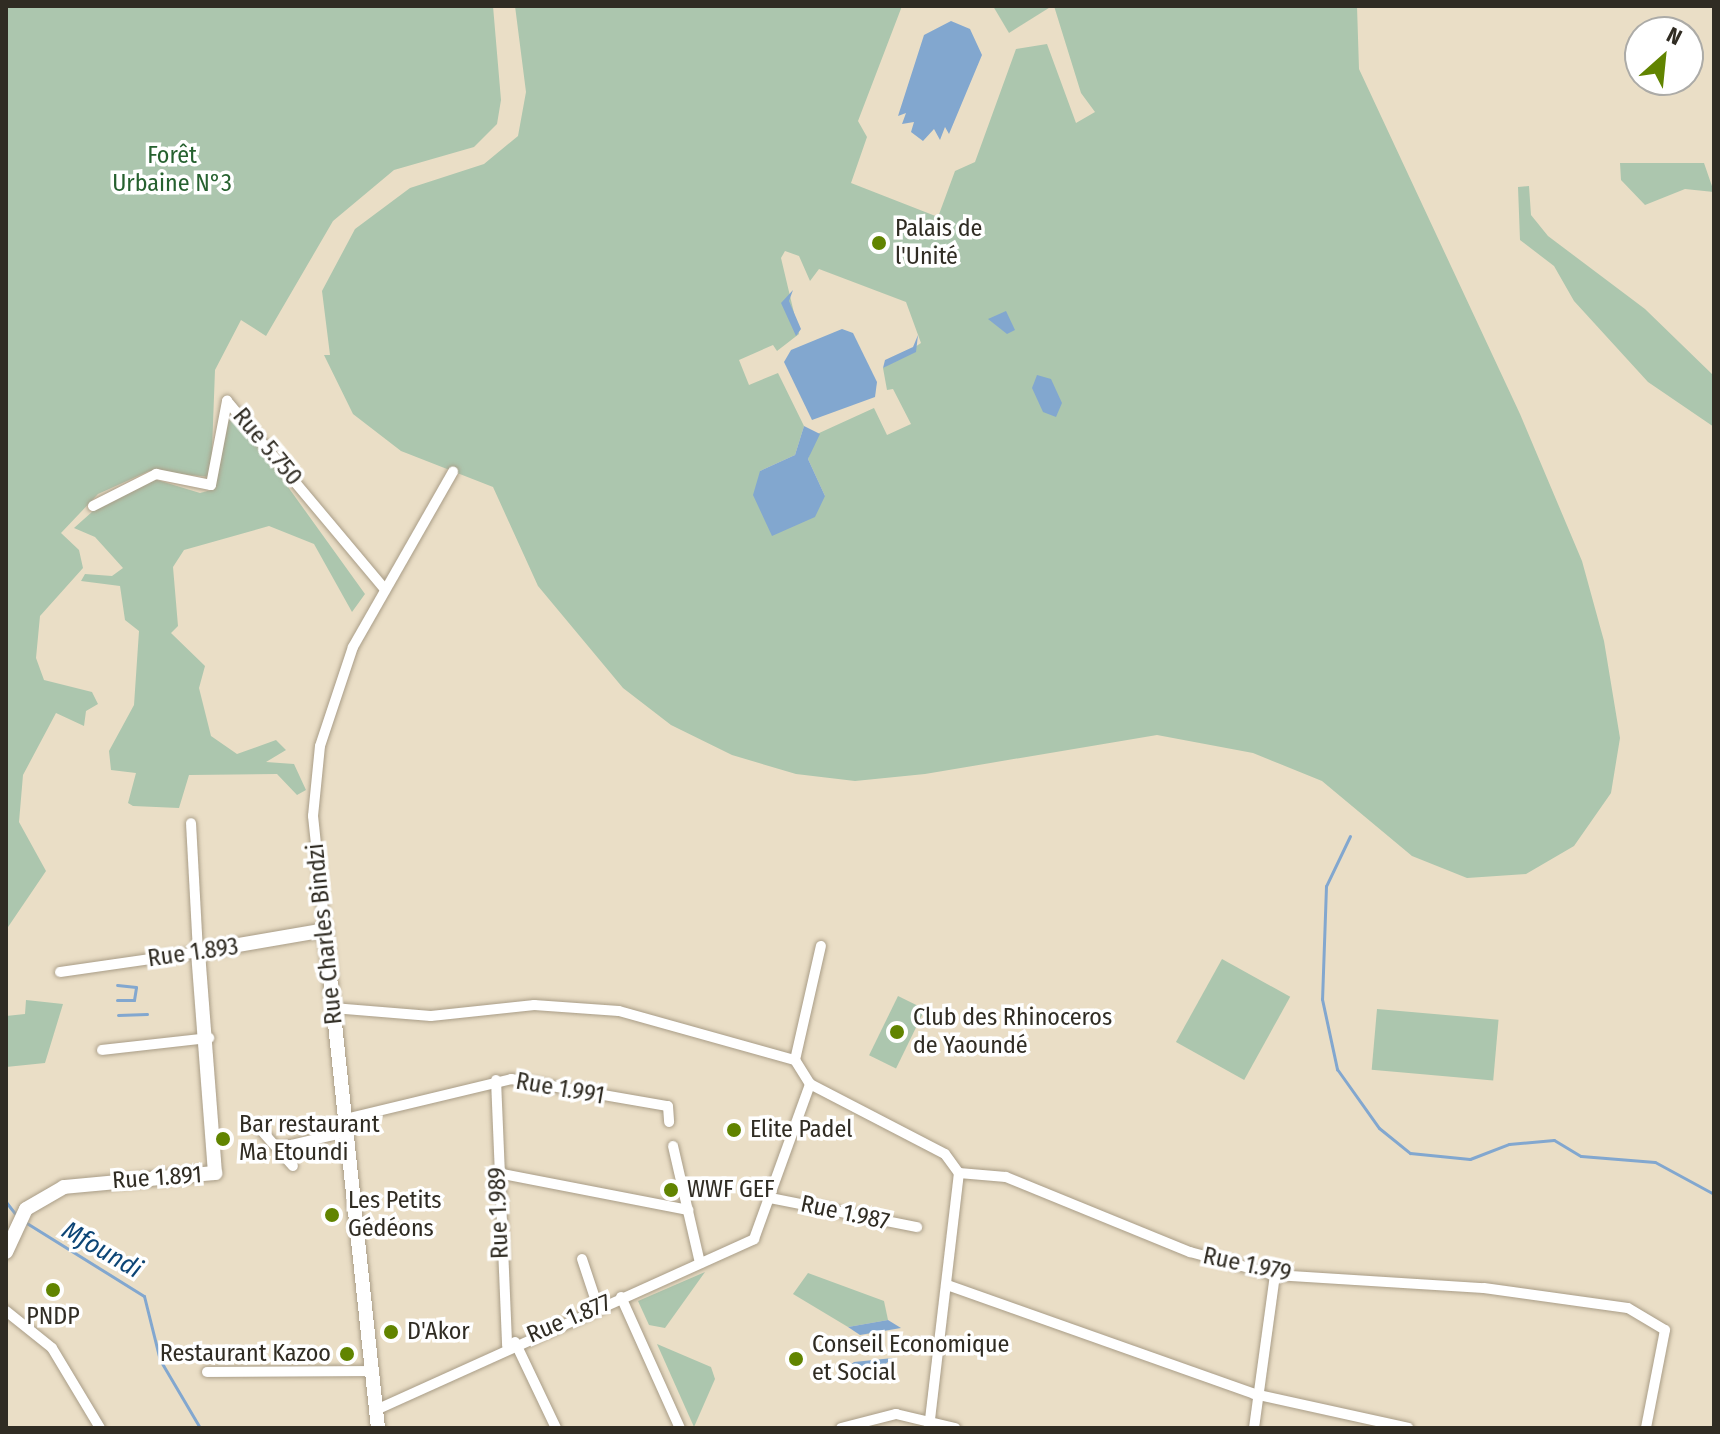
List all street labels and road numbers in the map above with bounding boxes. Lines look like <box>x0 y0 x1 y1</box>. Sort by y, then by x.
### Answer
street label: Rue 5.750 <box>226 402 308 492</box>
street label: Rue Charles Bindzi <box>301 842 349 1026</box>
street label: Rue 1.893 <box>146 932 240 974</box>
street label: Rue 1.991 <box>514 1067 606 1111</box>
street label: Rue 1.891 <box>111 1161 203 1195</box>
street label: Rue 1.989 <box>483 1167 515 1259</box>
street label: Rue 1.987 <box>798 1190 892 1236</box>
street label: Rue 1.979 <box>1200 1242 1294 1288</box>
street label: Rue 1.877 <box>523 1288 615 1350</box>

